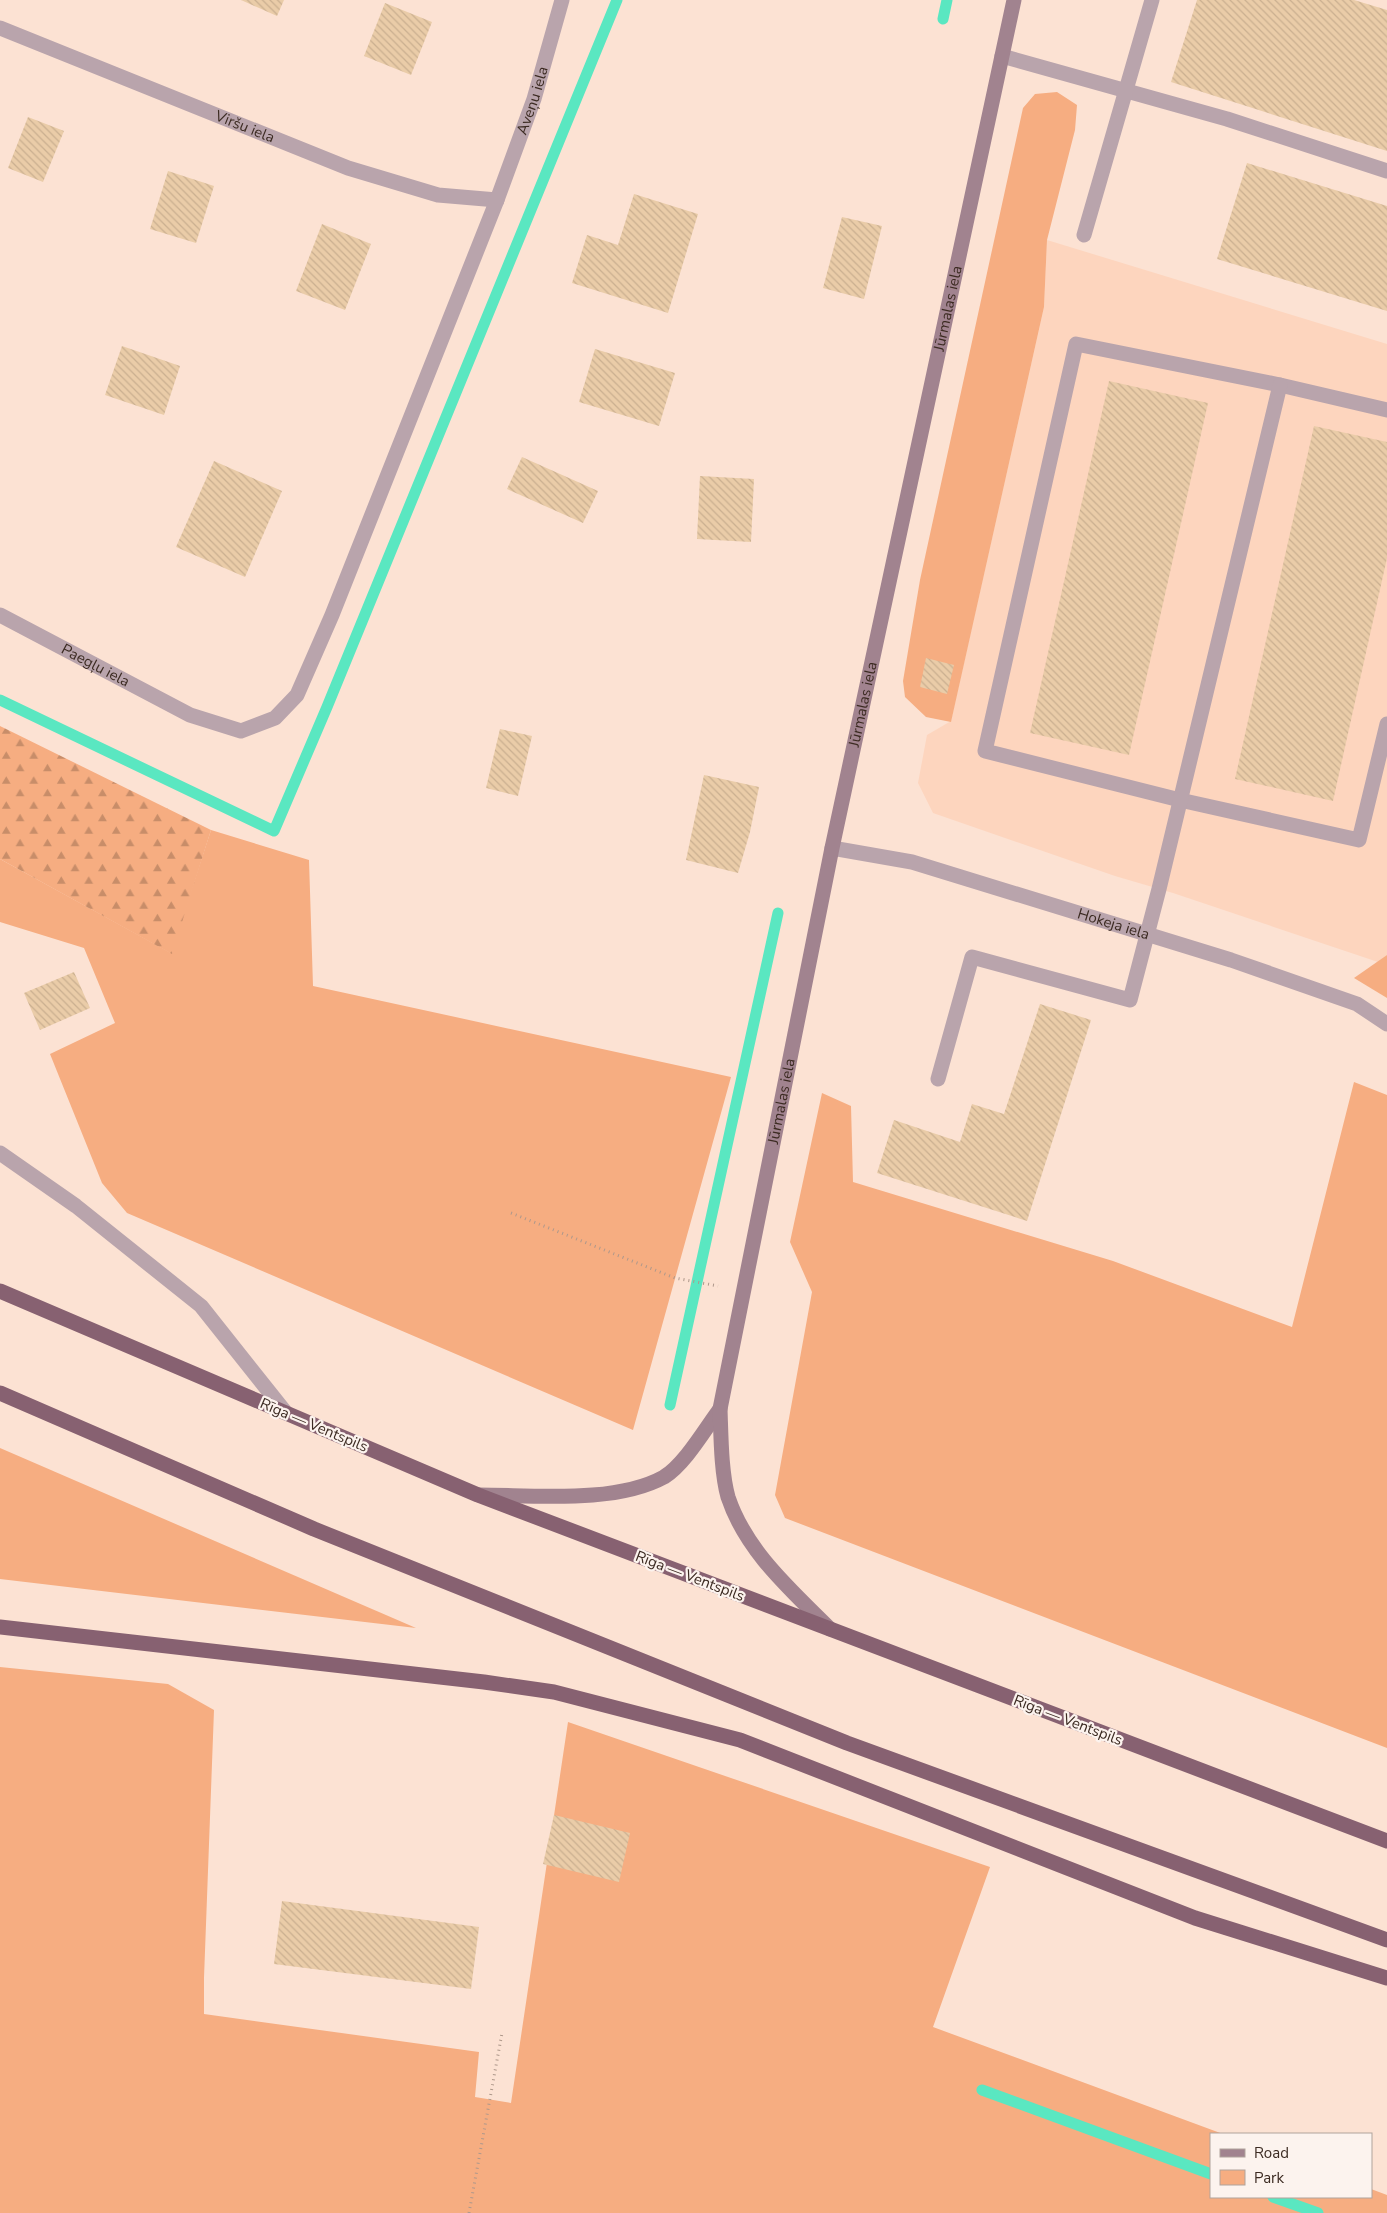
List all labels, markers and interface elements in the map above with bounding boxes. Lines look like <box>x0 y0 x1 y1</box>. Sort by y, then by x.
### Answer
street label: Aveņu iela <box>512 64 553 137</box>
street label: Viršu iela <box>211 105 278 147</box>
street label: Jūrmalas iela <box>929 264 967 354</box>
street label: Paegļu iela <box>58 639 133 691</box>
street label: Jūrmalas iela <box>844 660 882 750</box>
street label: Hokeja iela <box>1075 903 1152 944</box>
street label: Jūrmalas iela <box>763 1057 800 1147</box>
street label: Rīga — Ventspils <box>257 1393 371 1457</box>
street label: Rīga — Ventspils <box>633 1546 747 1606</box>
street label: Rīga — Ventspils <box>1011 1690 1125 1750</box>
legend <box>1210 2133 1372 2198</box>
text: Road <box>1254 2143 1289 2163</box>
text: Park <box>1254 2168 1284 2188</box>

